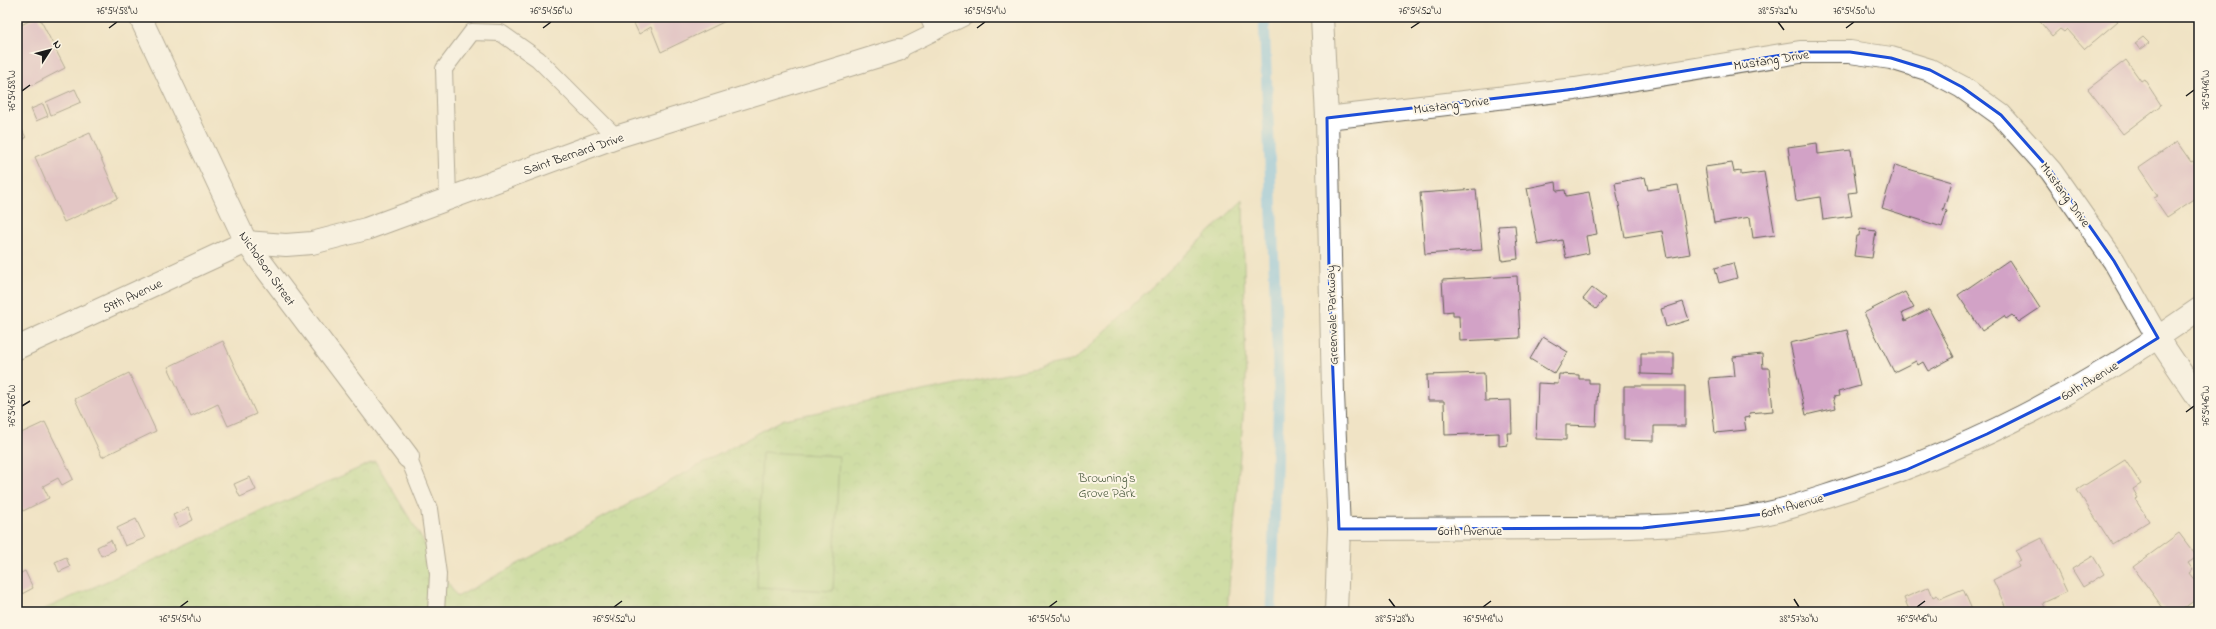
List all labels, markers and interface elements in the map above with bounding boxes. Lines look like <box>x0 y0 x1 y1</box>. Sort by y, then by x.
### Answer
text: 76°54'58"W <box>96 4 138 19</box>
text: 76°54'56"W <box>530 4 572 19</box>
text: 76°54'54"W <box>964 4 1006 19</box>
text: 76°54'52"W <box>1399 4 1442 19</box>
text: 38°57'32"N <box>1758 4 1798 19</box>
text: 76°54'50"W <box>1833 4 1875 19</box>
north arrow <box>30 30 70 70</box>
text: N <box>49 37 66 52</box>
street label: Mustang Drive <box>1732 45 1811 77</box>
text: 76°54'58"W <box>5 70 20 112</box>
text: 76°54'48"W <box>2199 70 2214 110</box>
street label: Mustang Drive <box>1412 91 1490 121</box>
street label: Saint Bernard Drive <box>521 128 627 181</box>
street label: Mustang Drive <box>2034 159 2095 232</box>
street label: Nicholson Street <box>234 228 300 311</box>
street label: Greenvale Parkway <box>1321 265 1345 365</box>
street label: 59th Avenue <box>100 274 166 318</box>
street label: 60th Avenue <box>2057 357 2122 406</box>
text: 76°54'56"W <box>5 385 20 427</box>
text: 76°54'46"W <box>2199 385 2214 426</box>
park label: Browning's Grove Park <box>1077 469 1136 503</box>
street label: 60th Avenue <box>1759 489 1826 524</box>
street label: 60th Avenue <box>1438 522 1502 541</box>
text: 76°54'54"W <box>159 612 201 627</box>
text: 76°54'52"W <box>593 612 636 627</box>
text: 76°54'50"W <box>1028 612 1070 627</box>
text: 38°57'28"N <box>1375 612 1415 627</box>
text: 76°54'48"W <box>1463 612 1503 627</box>
text: 38°57'30"N <box>1780 612 1819 627</box>
text: 76°54'46"W <box>1897 612 1938 627</box>

